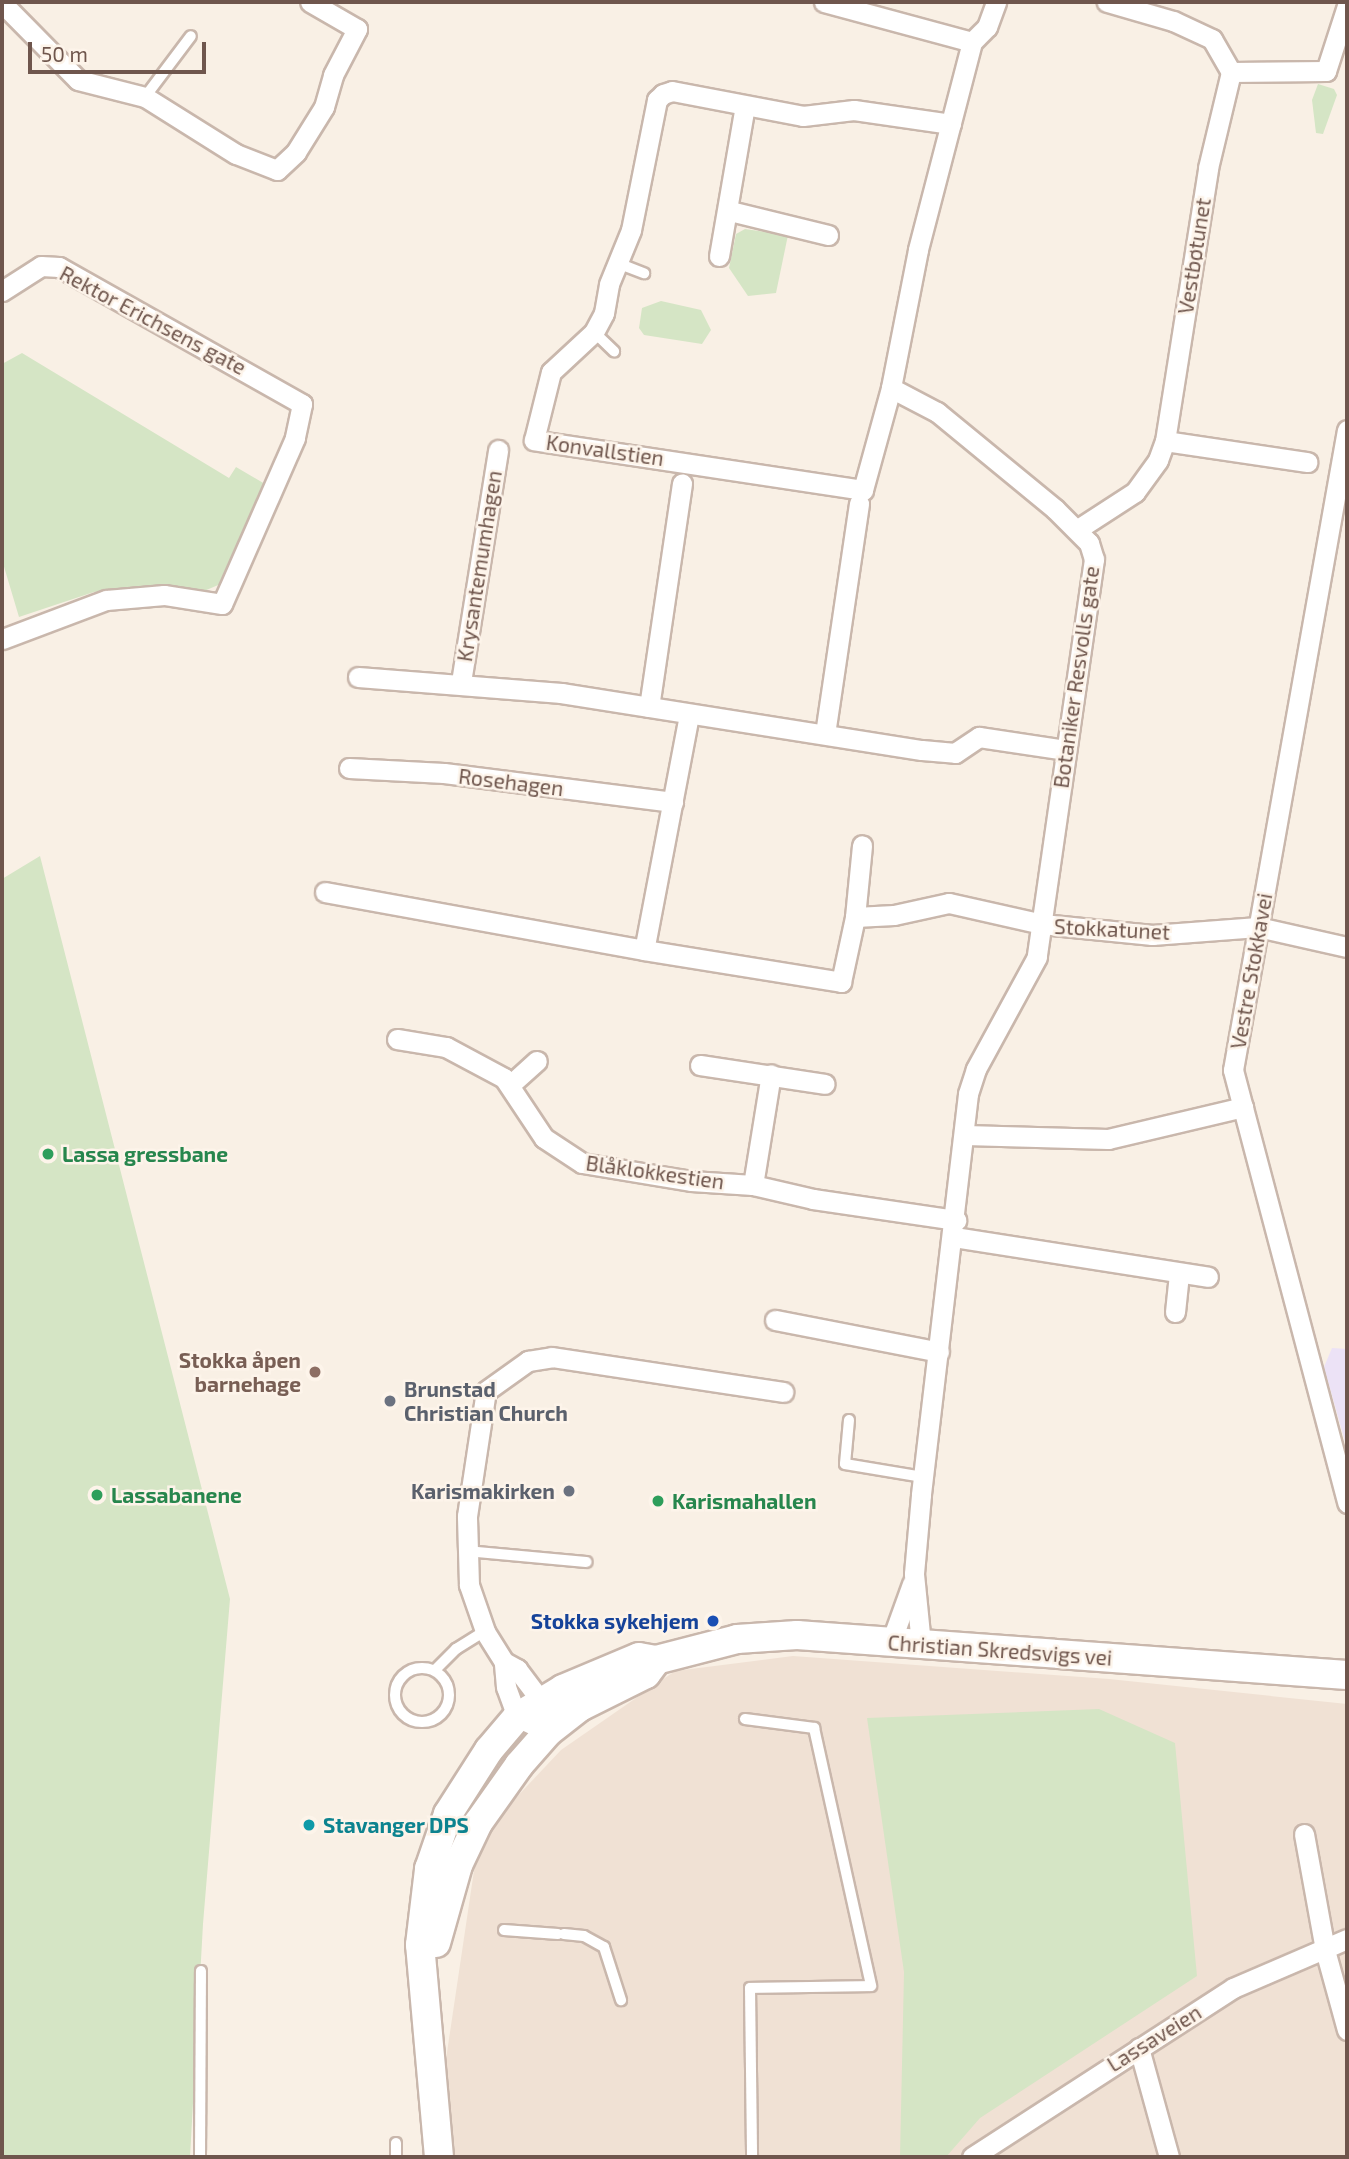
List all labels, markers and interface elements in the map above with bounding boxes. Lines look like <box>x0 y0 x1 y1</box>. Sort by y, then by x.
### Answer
scale bar <box>32 28 210 72</box>
text: 50 m <box>41 41 88 66</box>
street label: Vestbøtunet <box>1172 196 1216 316</box>
street label: Rektor Erichsens gate <box>55 260 251 380</box>
street label: Konvallstien <box>544 429 666 471</box>
street label: Krysantemumhagen <box>451 469 507 663</box>
street label: Botaniker Resvolls gate <box>1048 564 1104 790</box>
street label: Rosehagen <box>457 763 565 801</box>
street label: Vestre Stokkavei <box>1225 891 1277 1051</box>
street label: Stokkatunet <box>1053 913 1171 945</box>
place label: Lassa gressbane <box>62 1141 228 1167</box>
marker: Lassa gressbane <box>40 1146 56 1162</box>
street label: Blåklokkestien <box>584 1150 726 1194</box>
place label: Stokka åpen barnehage <box>179 1347 301 1397</box>
marker: Stokka åpen barnehage <box>307 1364 323 1380</box>
place label: Brunstad Christian Church <box>404 1376 568 1426</box>
marker: Brunstad Christian Church <box>382 1393 398 1409</box>
place label: Karismakirken <box>411 1478 555 1504</box>
place label: Lassabanene <box>111 1482 242 1508</box>
marker: Karismakirken <box>561 1483 577 1499</box>
marker: Lassabanene <box>89 1487 105 1503</box>
place label: Karismahallen <box>672 1488 817 1514</box>
marker: Karismahallen <box>650 1493 666 1509</box>
place label: Stokka sykehjem <box>531 1608 699 1634</box>
marker: Stokka sykehjem <box>705 1613 721 1629</box>
street label: Christian Skredsvigs vei <box>887 1630 1113 1670</box>
place label: Stavanger DPS <box>323 1812 469 1838</box>
marker: Stavanger DPS <box>301 1817 317 1833</box>
street label: Lassaveien <box>1102 1999 1206 2077</box>

